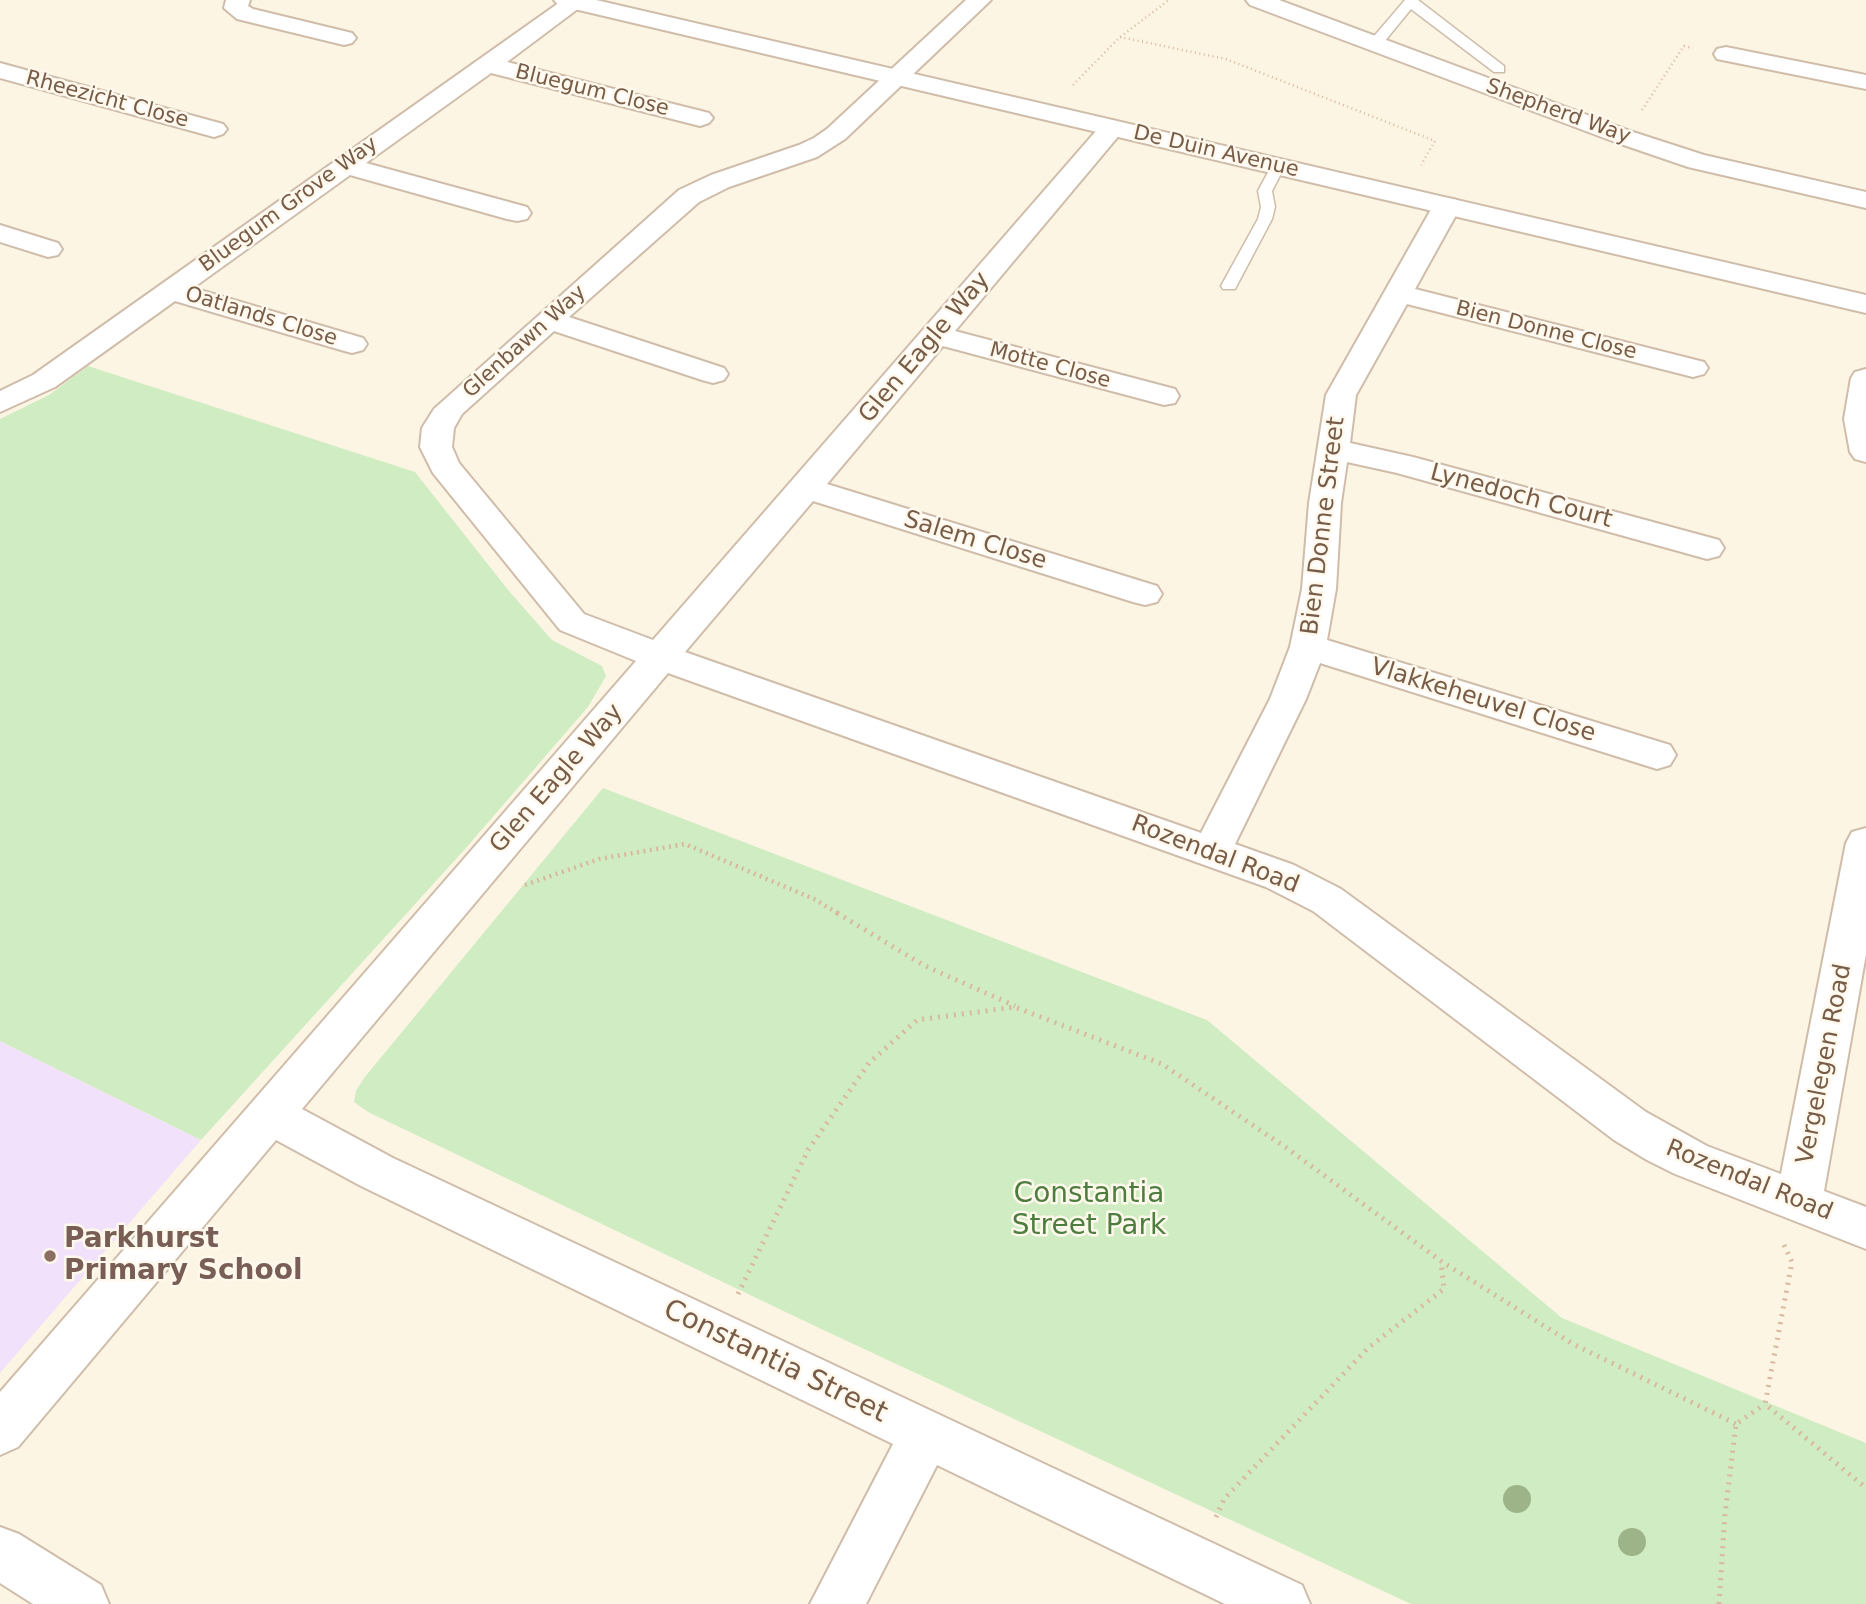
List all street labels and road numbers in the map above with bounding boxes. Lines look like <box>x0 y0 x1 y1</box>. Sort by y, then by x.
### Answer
street label: Bluegum Close <box>513 60 671 122</box>
street label: Rheezicht Close <box>23 66 191 134</box>
street label: Shepherd Way <box>1482 74 1634 150</box>
street label: De Duin Avenue <box>1131 121 1301 183</box>
street label: Bluegum Grove Way <box>195 132 383 278</box>
street label: Glen Eagle Way <box>854 267 996 429</box>
street label: Glenbawn Way <box>458 280 592 404</box>
street label: Oatlands Close <box>182 282 340 352</box>
street label: Bien Donne Close <box>1453 296 1639 366</box>
street label: Motte Close <box>987 338 1113 394</box>
street label: Bien Donne Street <box>1296 415 1352 637</box>
street label: Lynedoch Court <box>1427 459 1615 535</box>
street label: Salem Close <box>900 506 1050 576</box>
street label: Vlakkeheuvel Close <box>1367 653 1599 749</box>
street label: Glen Eagle Way <box>484 699 630 859</box>
street label: Rozendal Road <box>1127 810 1303 900</box>
street label: Vergelegen Road <box>1791 961 1859 1167</box>
street label: Rozendal Road <box>1661 1134 1837 1228</box>
street label: Constantia Street <box>658 1293 892 1431</box>

